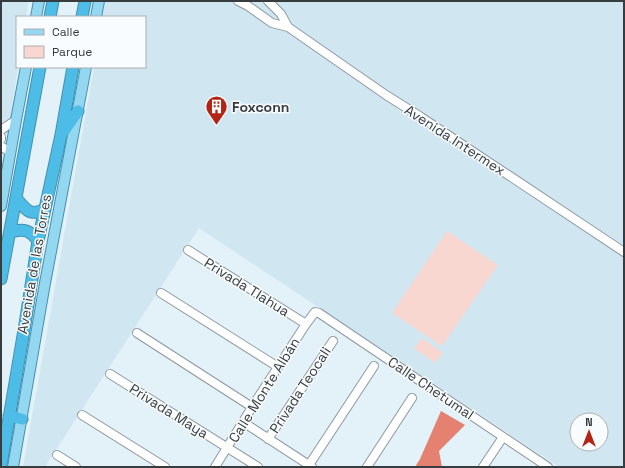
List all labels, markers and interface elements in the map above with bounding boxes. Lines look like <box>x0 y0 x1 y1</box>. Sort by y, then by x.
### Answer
legend <box>16 16 146 68</box>
text: Calle <box>52 24 80 40</box>
text: Parque <box>52 44 92 60</box>
building icon: Foxconn <box>203 94 229 127</box>
place label: Foxconn <box>232 98 289 116</box>
street label: Avenida Intermex <box>401 101 509 179</box>
street label: Avenida de las Torres <box>13 193 55 335</box>
street label: Privada Tlahua <box>201 254 293 320</box>
street label: Calle Monte Albán <box>224 334 304 446</box>
street label: Privada Teocali <box>265 343 335 437</box>
street label: Calle Chetumal <box>385 353 477 423</box>
street label: Privada Maya <box>126 380 212 442</box>
north arrow <box>569 412 609 452</box>
text: N <box>585 415 593 429</box>

